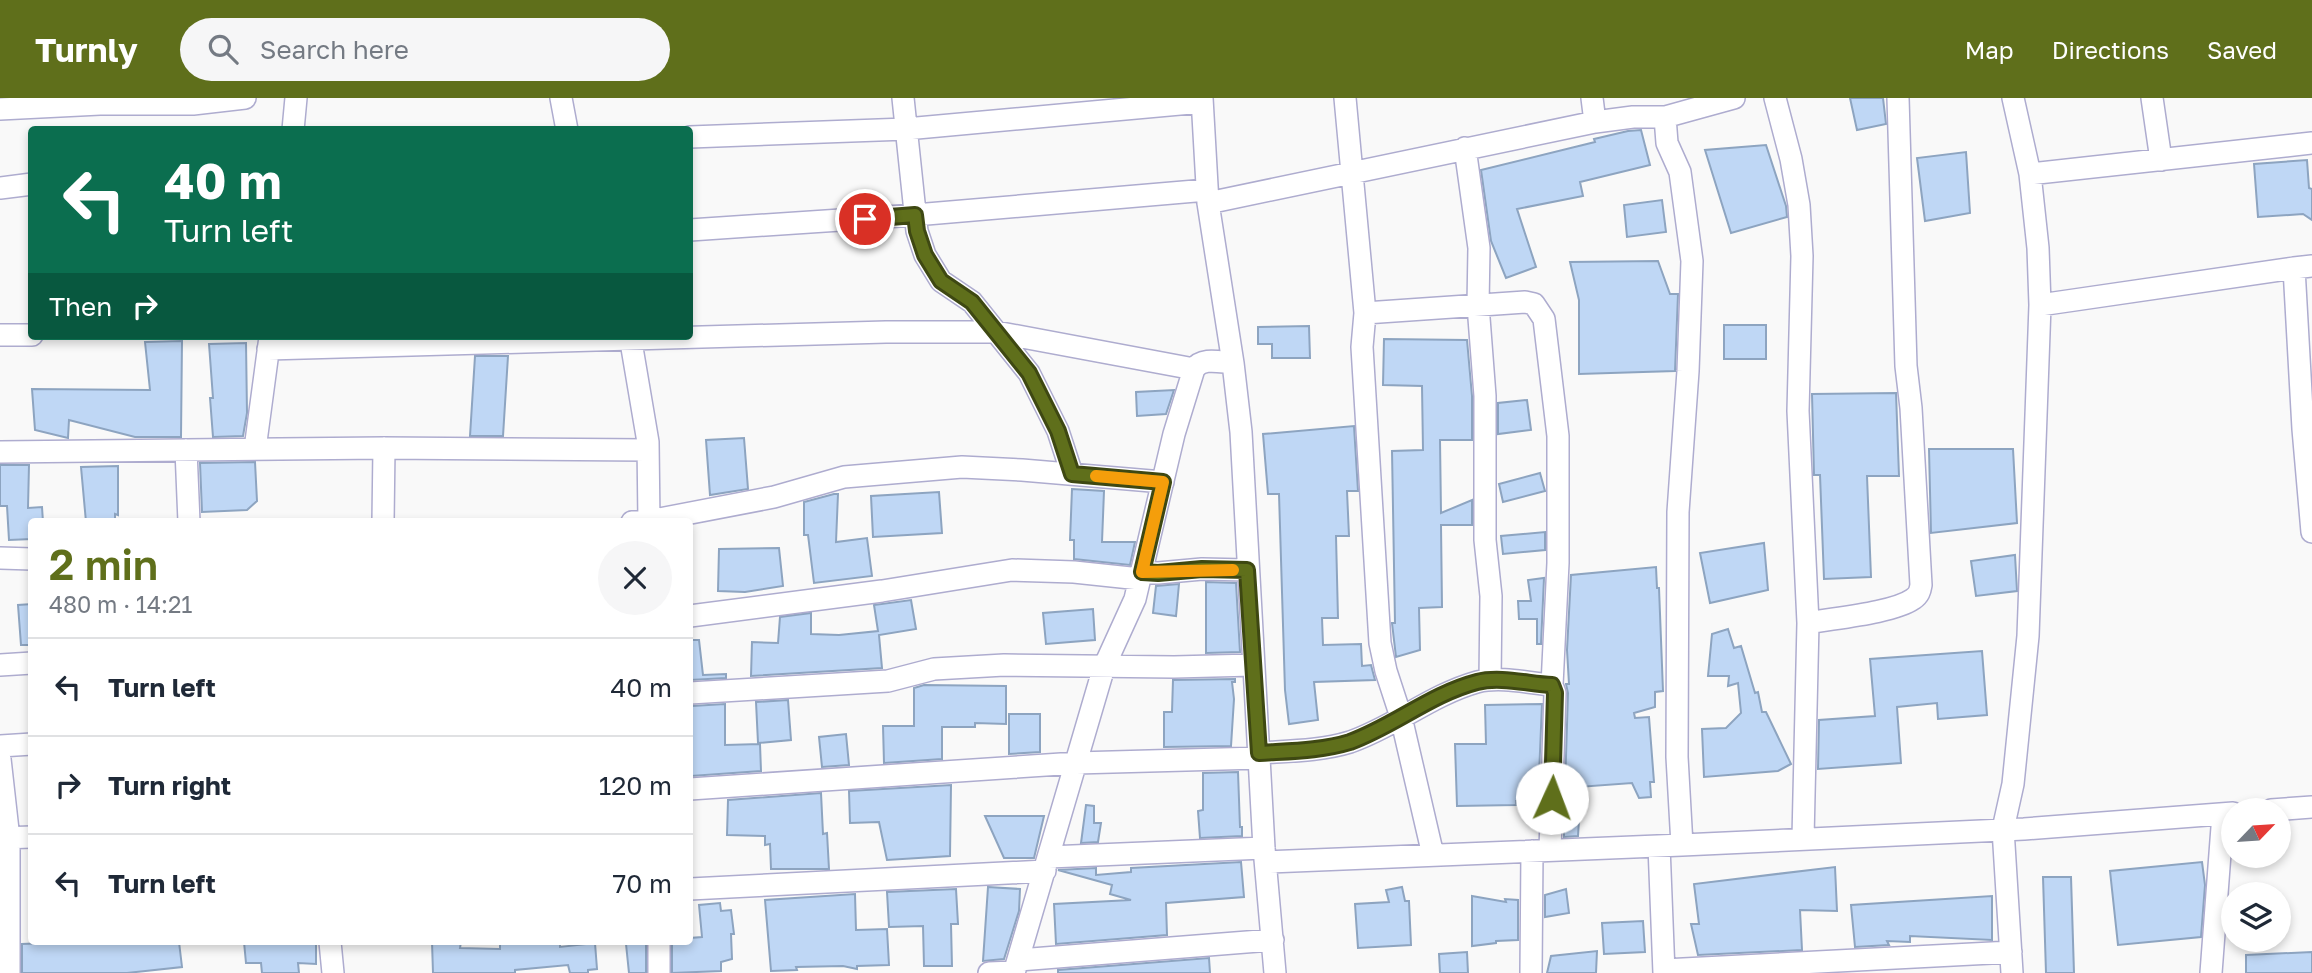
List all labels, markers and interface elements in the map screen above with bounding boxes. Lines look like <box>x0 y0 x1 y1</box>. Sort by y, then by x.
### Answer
search box <box>180 18 670 81</box>
text: Turnly <box>35 30 138 69</box>
icon: search <box>204 30 242 68</box>
text: Search here <box>260 34 409 65</box>
text: Map <box>1965 35 2014 64</box>
text: Directions <box>2052 35 2169 64</box>
text: Saved <box>2207 35 2277 64</box>
text: 40 m <box>164 151 282 210</box>
icon: left <box>49 154 140 245</box>
pin <box>835 189 895 249</box>
icon: arrive <box>846 200 884 238</box>
text: Turn left <box>164 211 293 249</box>
icon: right <box>126 287 164 325</box>
text: Then <box>49 291 112 322</box>
text: 2 min <box>49 539 158 589</box>
button: close <box>598 541 672 615</box>
text: 480 m · 14:21 <box>49 590 192 618</box>
icon: left <box>49 668 87 706</box>
text: Turn left <box>108 672 216 703</box>
text: 40 m <box>611 672 672 703</box>
position arrow <box>1515 761 1589 835</box>
icon: right <box>49 766 87 804</box>
text: Turn right <box>108 770 231 801</box>
text: 120 m <box>599 770 672 801</box>
north arrow <box>2221 798 2291 868</box>
map controls <box>2221 798 2291 952</box>
icon: left <box>49 864 87 902</box>
text: Turn left <box>108 868 216 899</box>
text: 70 m <box>613 868 672 899</box>
button: layers <box>2221 882 2291 952</box>

